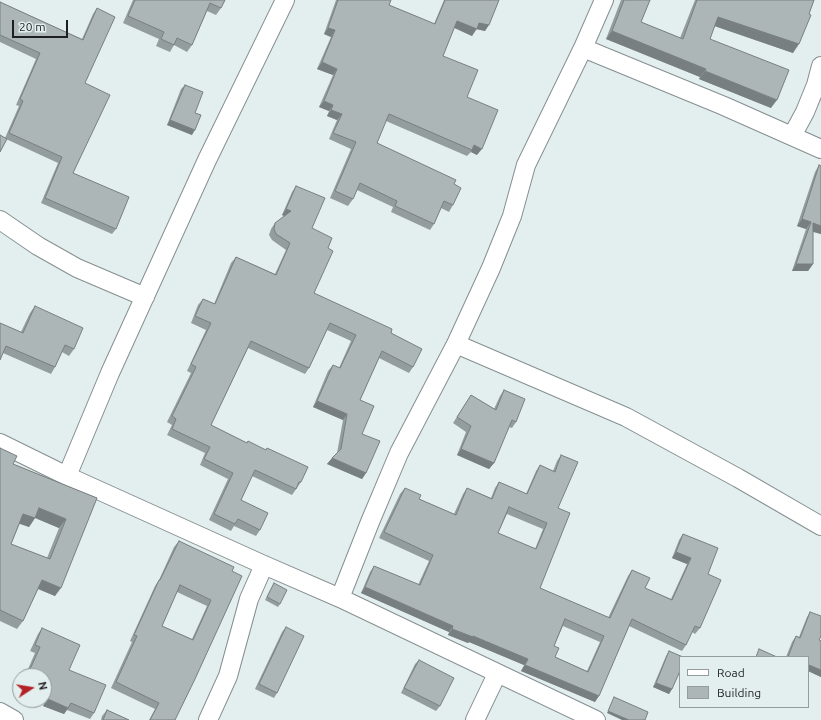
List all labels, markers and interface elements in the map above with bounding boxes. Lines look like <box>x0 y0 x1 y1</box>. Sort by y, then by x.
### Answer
scale bar <box>14 12 70 38</box>
text: 20 m <box>19 20 46 33</box>
legend <box>679 656 809 708</box>
text: Road <box>717 666 745 679</box>
north arrow <box>12 668 52 708</box>
text: N <box>36 680 49 691</box>
text: Building <box>717 686 761 699</box>

